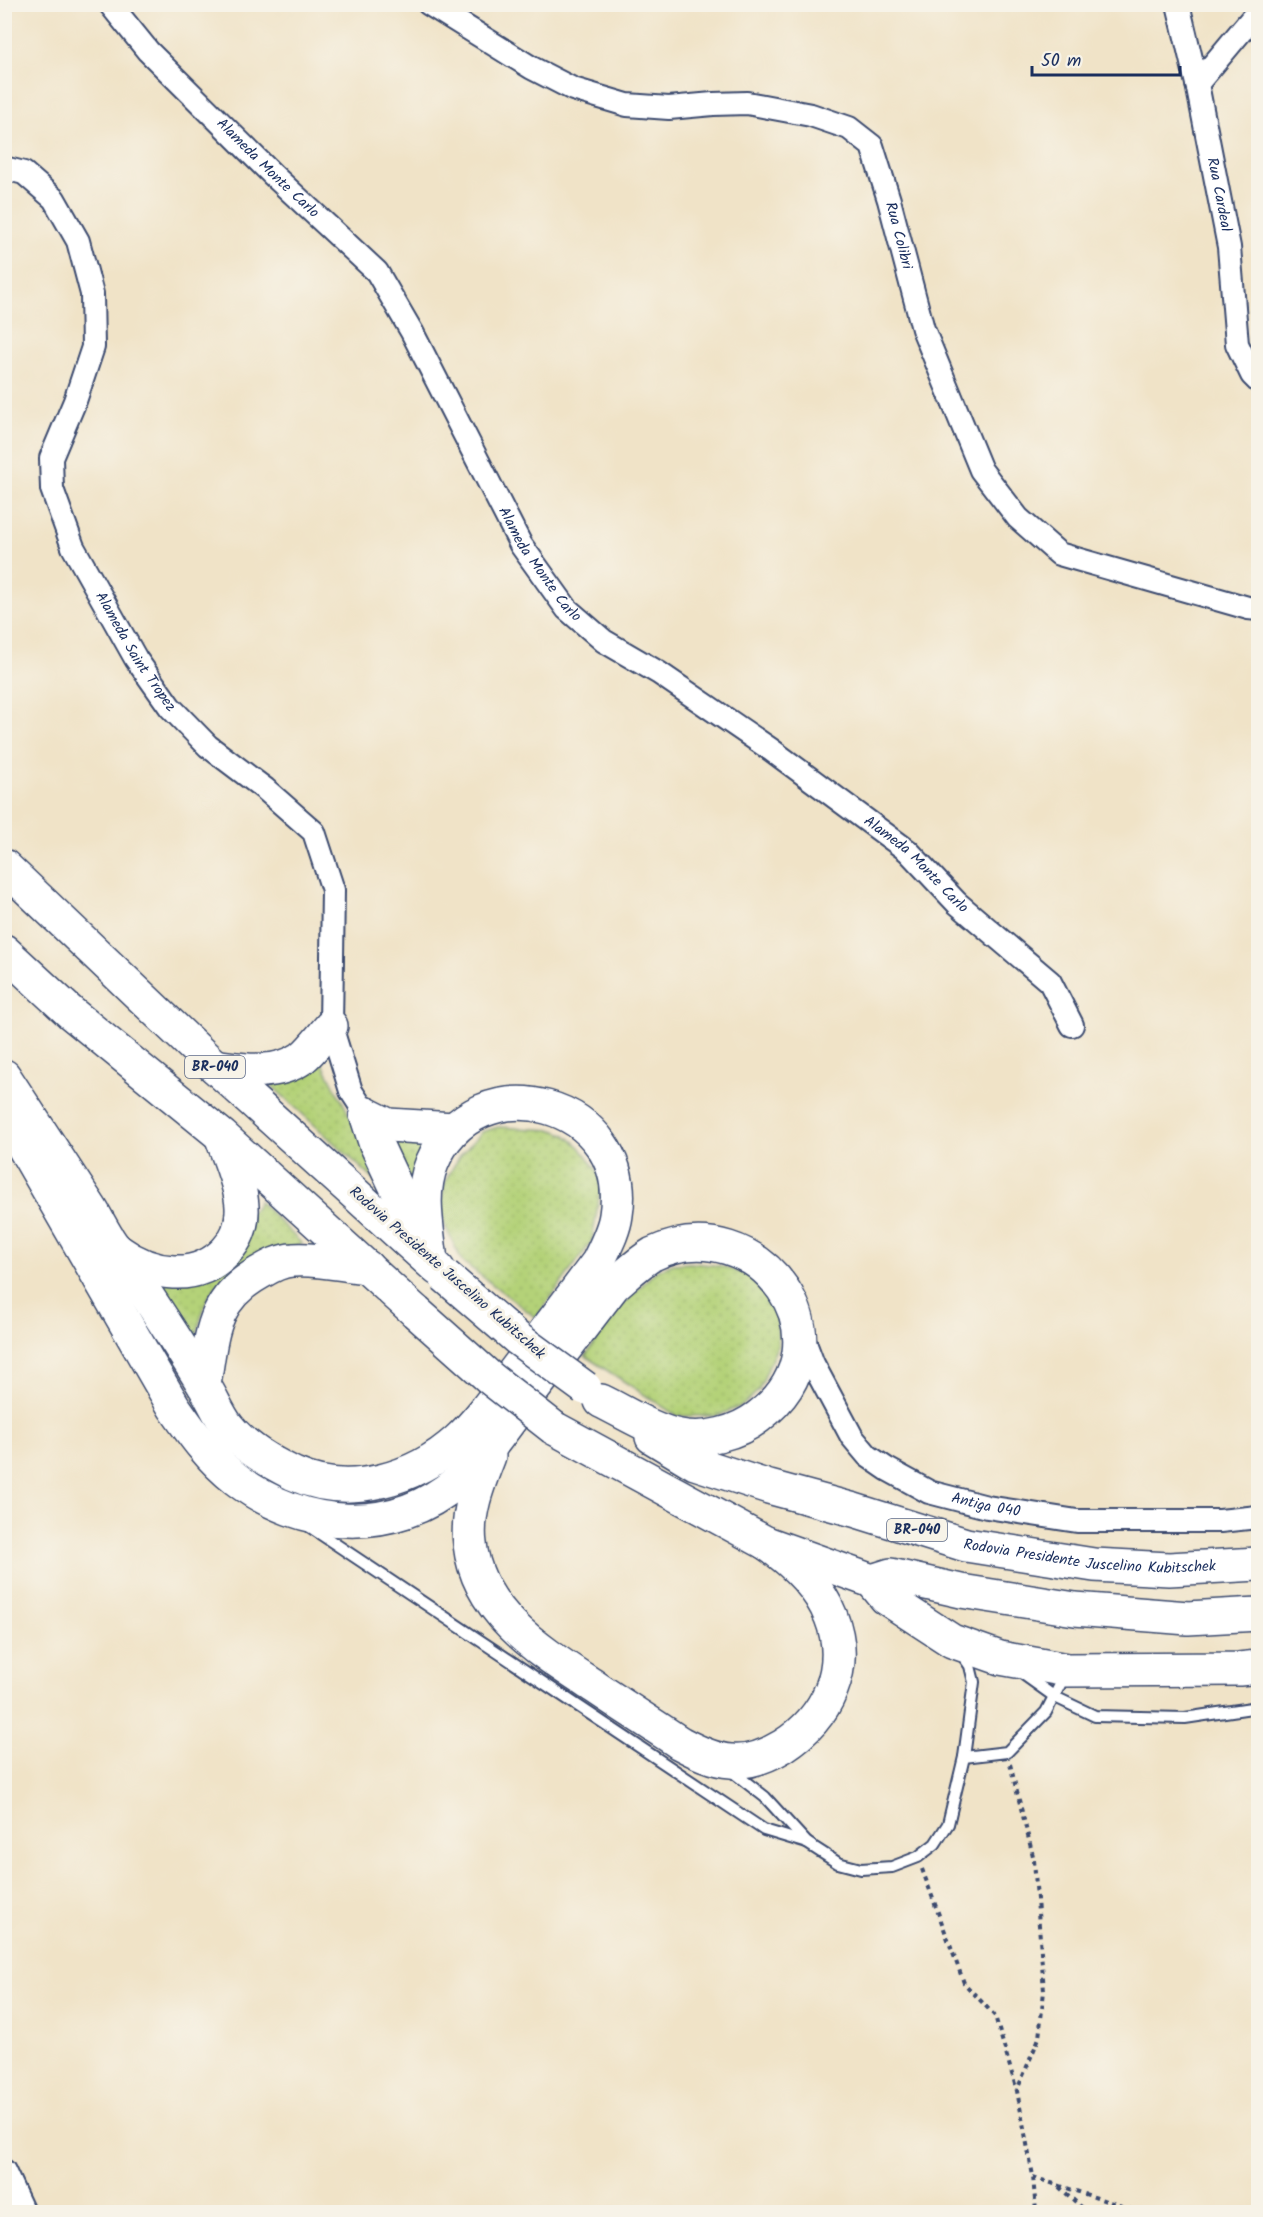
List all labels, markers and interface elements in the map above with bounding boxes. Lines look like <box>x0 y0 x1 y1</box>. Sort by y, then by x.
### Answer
scale bar <box>1032 39 1180 77</box>
text: 50 m <box>1041 47 1081 76</box>
street label: Alameda Monte Carlo <box>210 113 325 224</box>
street label: Rua Cardeal <box>1200 156 1238 234</box>
street label: Rua Colibri <box>878 200 919 273</box>
street label: Alameda Monte Carlo <box>491 503 587 628</box>
street label: Alameda Saint Tropez <box>89 587 181 718</box>
street label: Alameda Monte Carlo <box>858 810 974 920</box>
road number: BR-040 <box>185 1056 245 1078</box>
street label: Rodovia Presidente Juscelino Kubitschek <box>343 1181 551 1366</box>
street label: Antiga 040 <box>949 1486 1022 1524</box>
road number: BR-040 <box>887 1519 947 1541</box>
street label: Rodovia Presidente Juscelino Kubitschek <box>962 1533 1217 1581</box>

